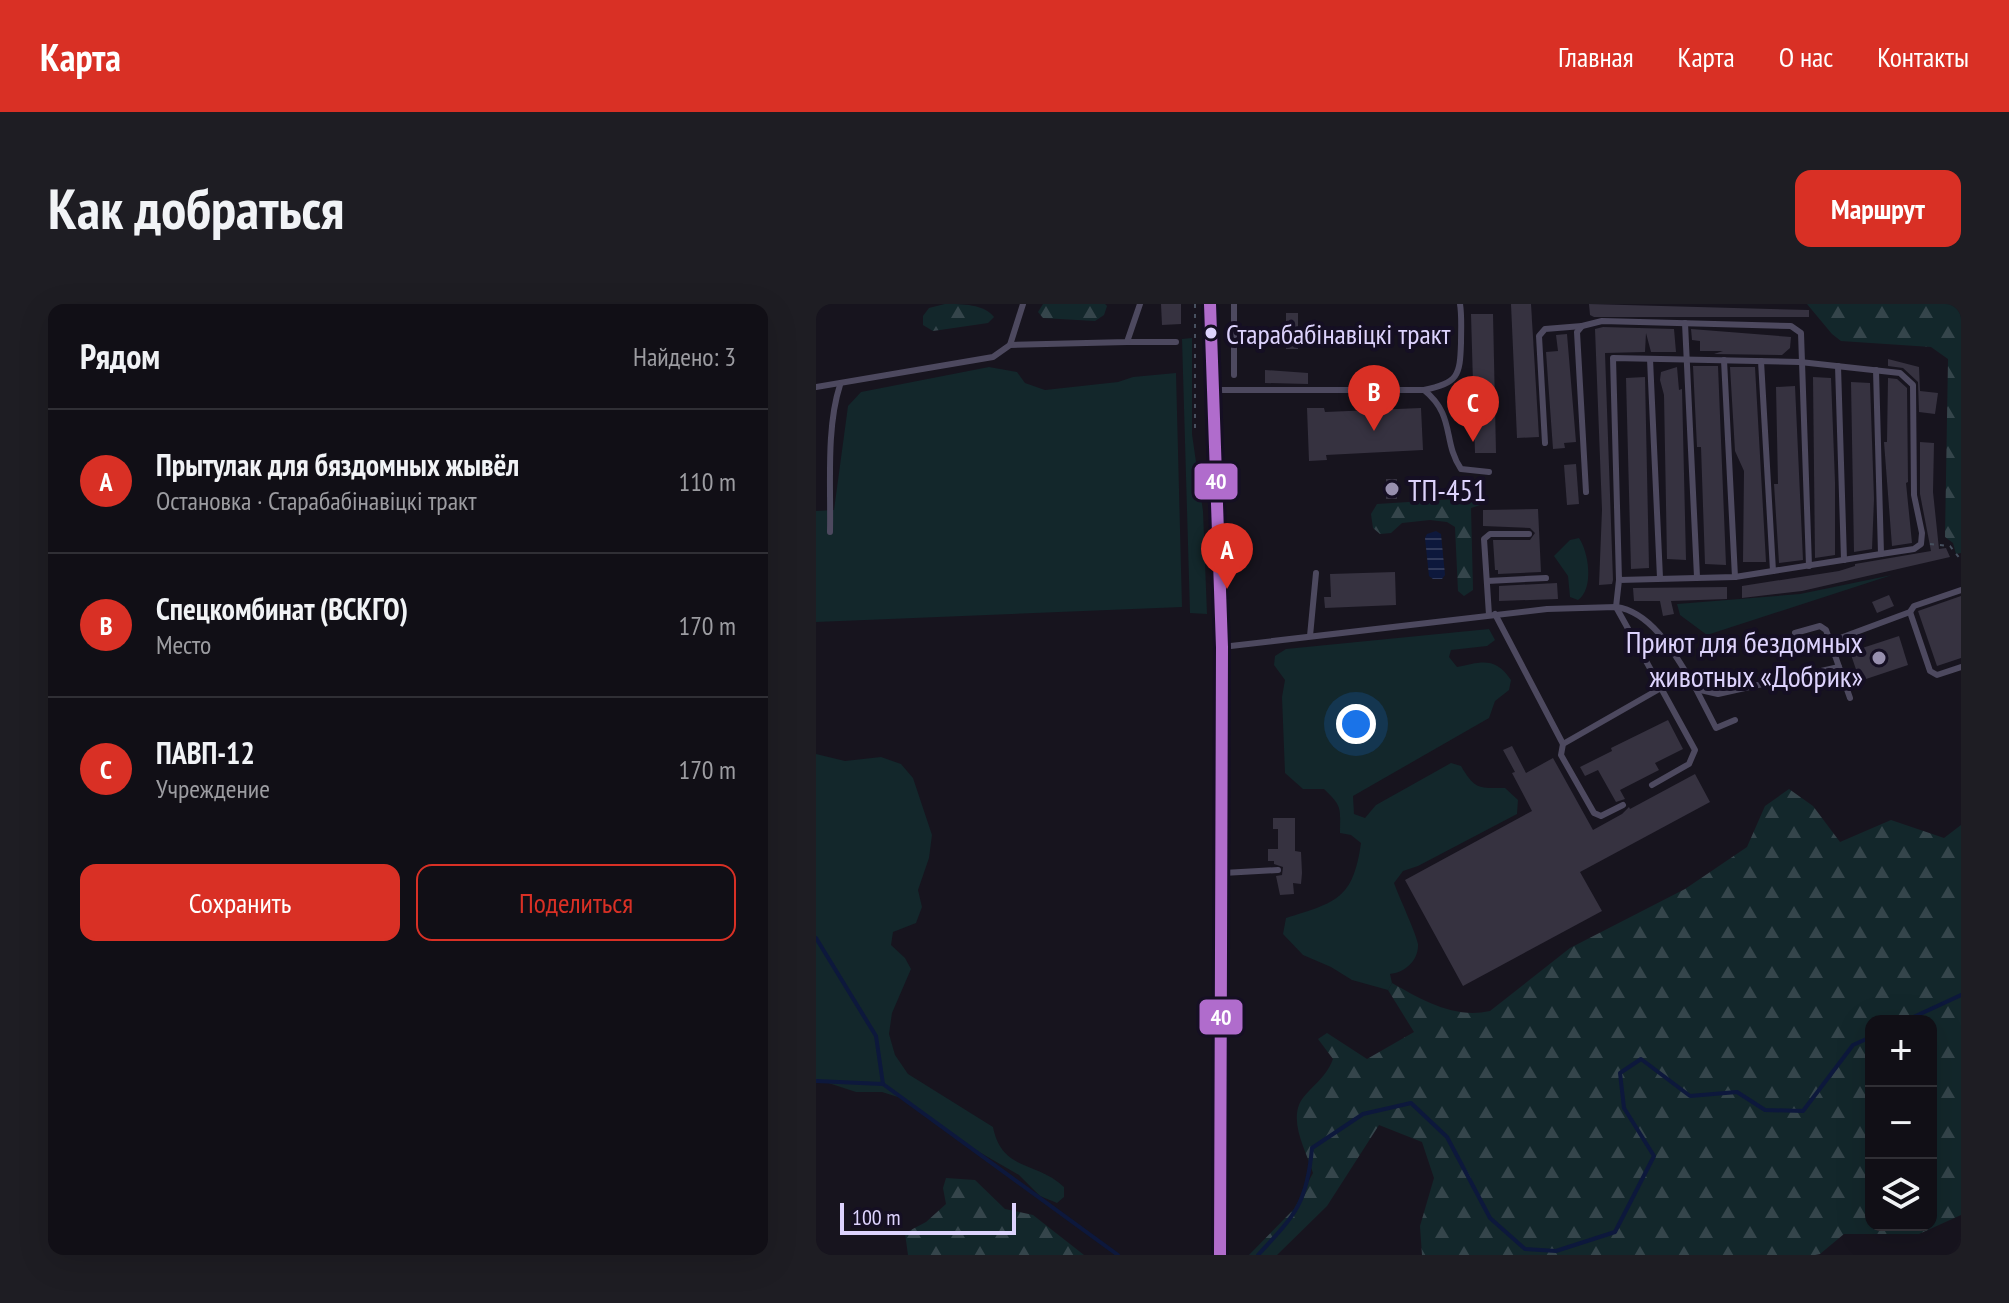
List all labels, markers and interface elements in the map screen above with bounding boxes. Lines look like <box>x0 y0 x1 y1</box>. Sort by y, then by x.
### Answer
text: Карта <box>40 32 121 81</box>
text: Главная <box>1558 38 1634 75</box>
text: Карта <box>1678 38 1735 75</box>
text: О нас <box>1779 38 1833 75</box>
text: Контакты <box>1877 38 1969 75</box>
button: Маршрут <box>1795 170 1961 247</box>
text: Как добраться <box>48 172 344 244</box>
place label: Старабабінавіцкі тракт <box>1226 315 1451 352</box>
marker: Старабабінавіцкі тракт <box>1203 325 1219 341</box>
text: Рядом <box>80 334 160 378</box>
text: Найдено: 3 <box>633 340 736 373</box>
pin: B <box>1348 365 1400 431</box>
pin: C <box>1447 376 1499 442</box>
text: Прытулак для бяздомных жывёл <box>156 445 519 484</box>
line badge: 40 <box>1193 462 1239 501</box>
text: A <box>99 465 113 498</box>
text: 110 m <box>678 465 736 498</box>
text: 40 <box>1205 467 1227 495</box>
place label: ТП-451 <box>1408 470 1486 509</box>
marker: ТП-451 <box>1383 480 1401 498</box>
text: Остановка · Старабабінавіцкі тракт <box>156 484 476 517</box>
pin: A <box>1201 523 1253 589</box>
text: Спецкомбинат (ВСКГО) <box>156 589 408 628</box>
text: B <box>100 609 112 642</box>
text: 170 m <box>678 609 736 642</box>
place label: Приют для бездомных животных «Добрик» <box>1626 622 1863 695</box>
text: Место <box>156 628 211 661</box>
marker: Приют для бездомных животных «Добрик» <box>1870 649 1888 667</box>
your location <box>1336 704 1376 744</box>
text: ПАВП-12 <box>156 733 255 772</box>
text: C <box>100 753 112 786</box>
text: 170 m <box>678 753 736 786</box>
text: Учреждение <box>156 772 270 805</box>
button: Сохранить <box>80 864 400 941</box>
button: Поделиться <box>416 864 736 941</box>
line badge: 40 <box>1198 998 1244 1036</box>
text: 40 <box>1210 1003 1232 1031</box>
map controls <box>1865 1015 1937 1231</box>
button: + <box>1865 1015 1937 1087</box>
button: − <box>1865 1087 1937 1159</box>
button: layers <box>1865 1159 1937 1231</box>
scale bar <box>840 1199 1016 1235</box>
text: 100 m <box>852 1203 901 1231</box>

